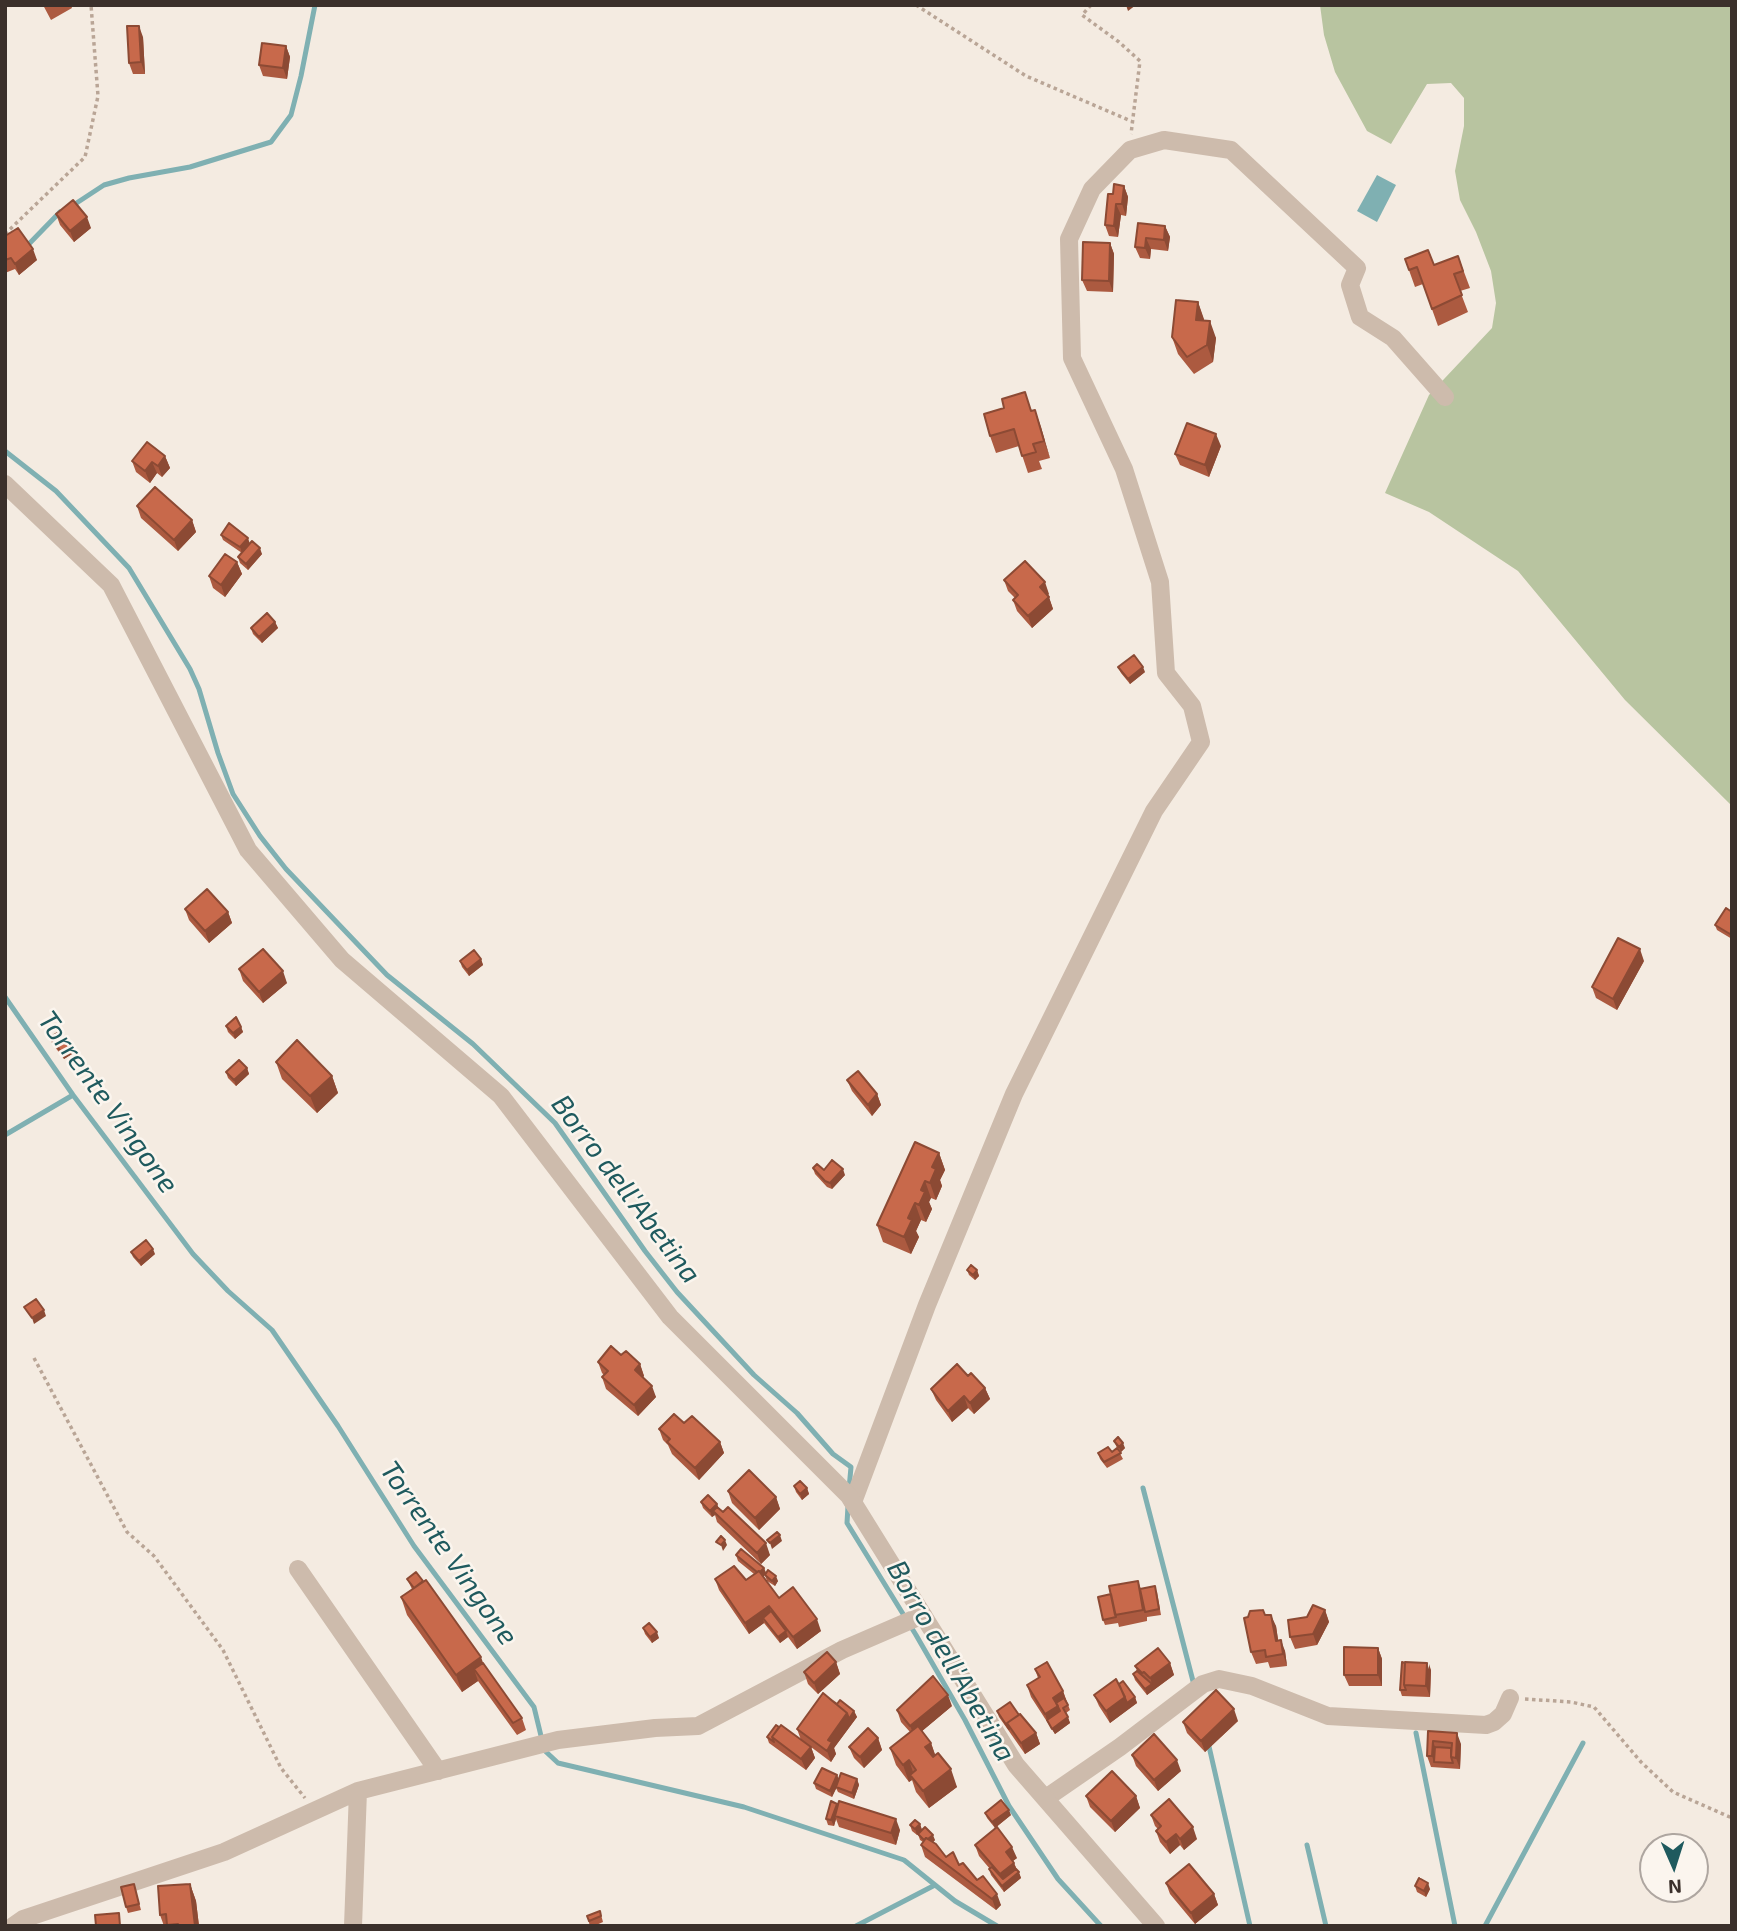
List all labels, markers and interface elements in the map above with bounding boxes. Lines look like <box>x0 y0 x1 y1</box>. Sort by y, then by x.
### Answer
water label: Torrente Vingone <box>31 1004 185 1200</box>
water label: Borro dell'Abetina <box>544 1088 708 1290</box>
water label: Torrente Vingone <box>373 1454 525 1652</box>
water label: Borro dell'Abetina <box>880 1554 1022 1768</box>
north arrow <box>1639 1833 1709 1903</box>
text: N <box>1668 1876 1682 1899</box>

